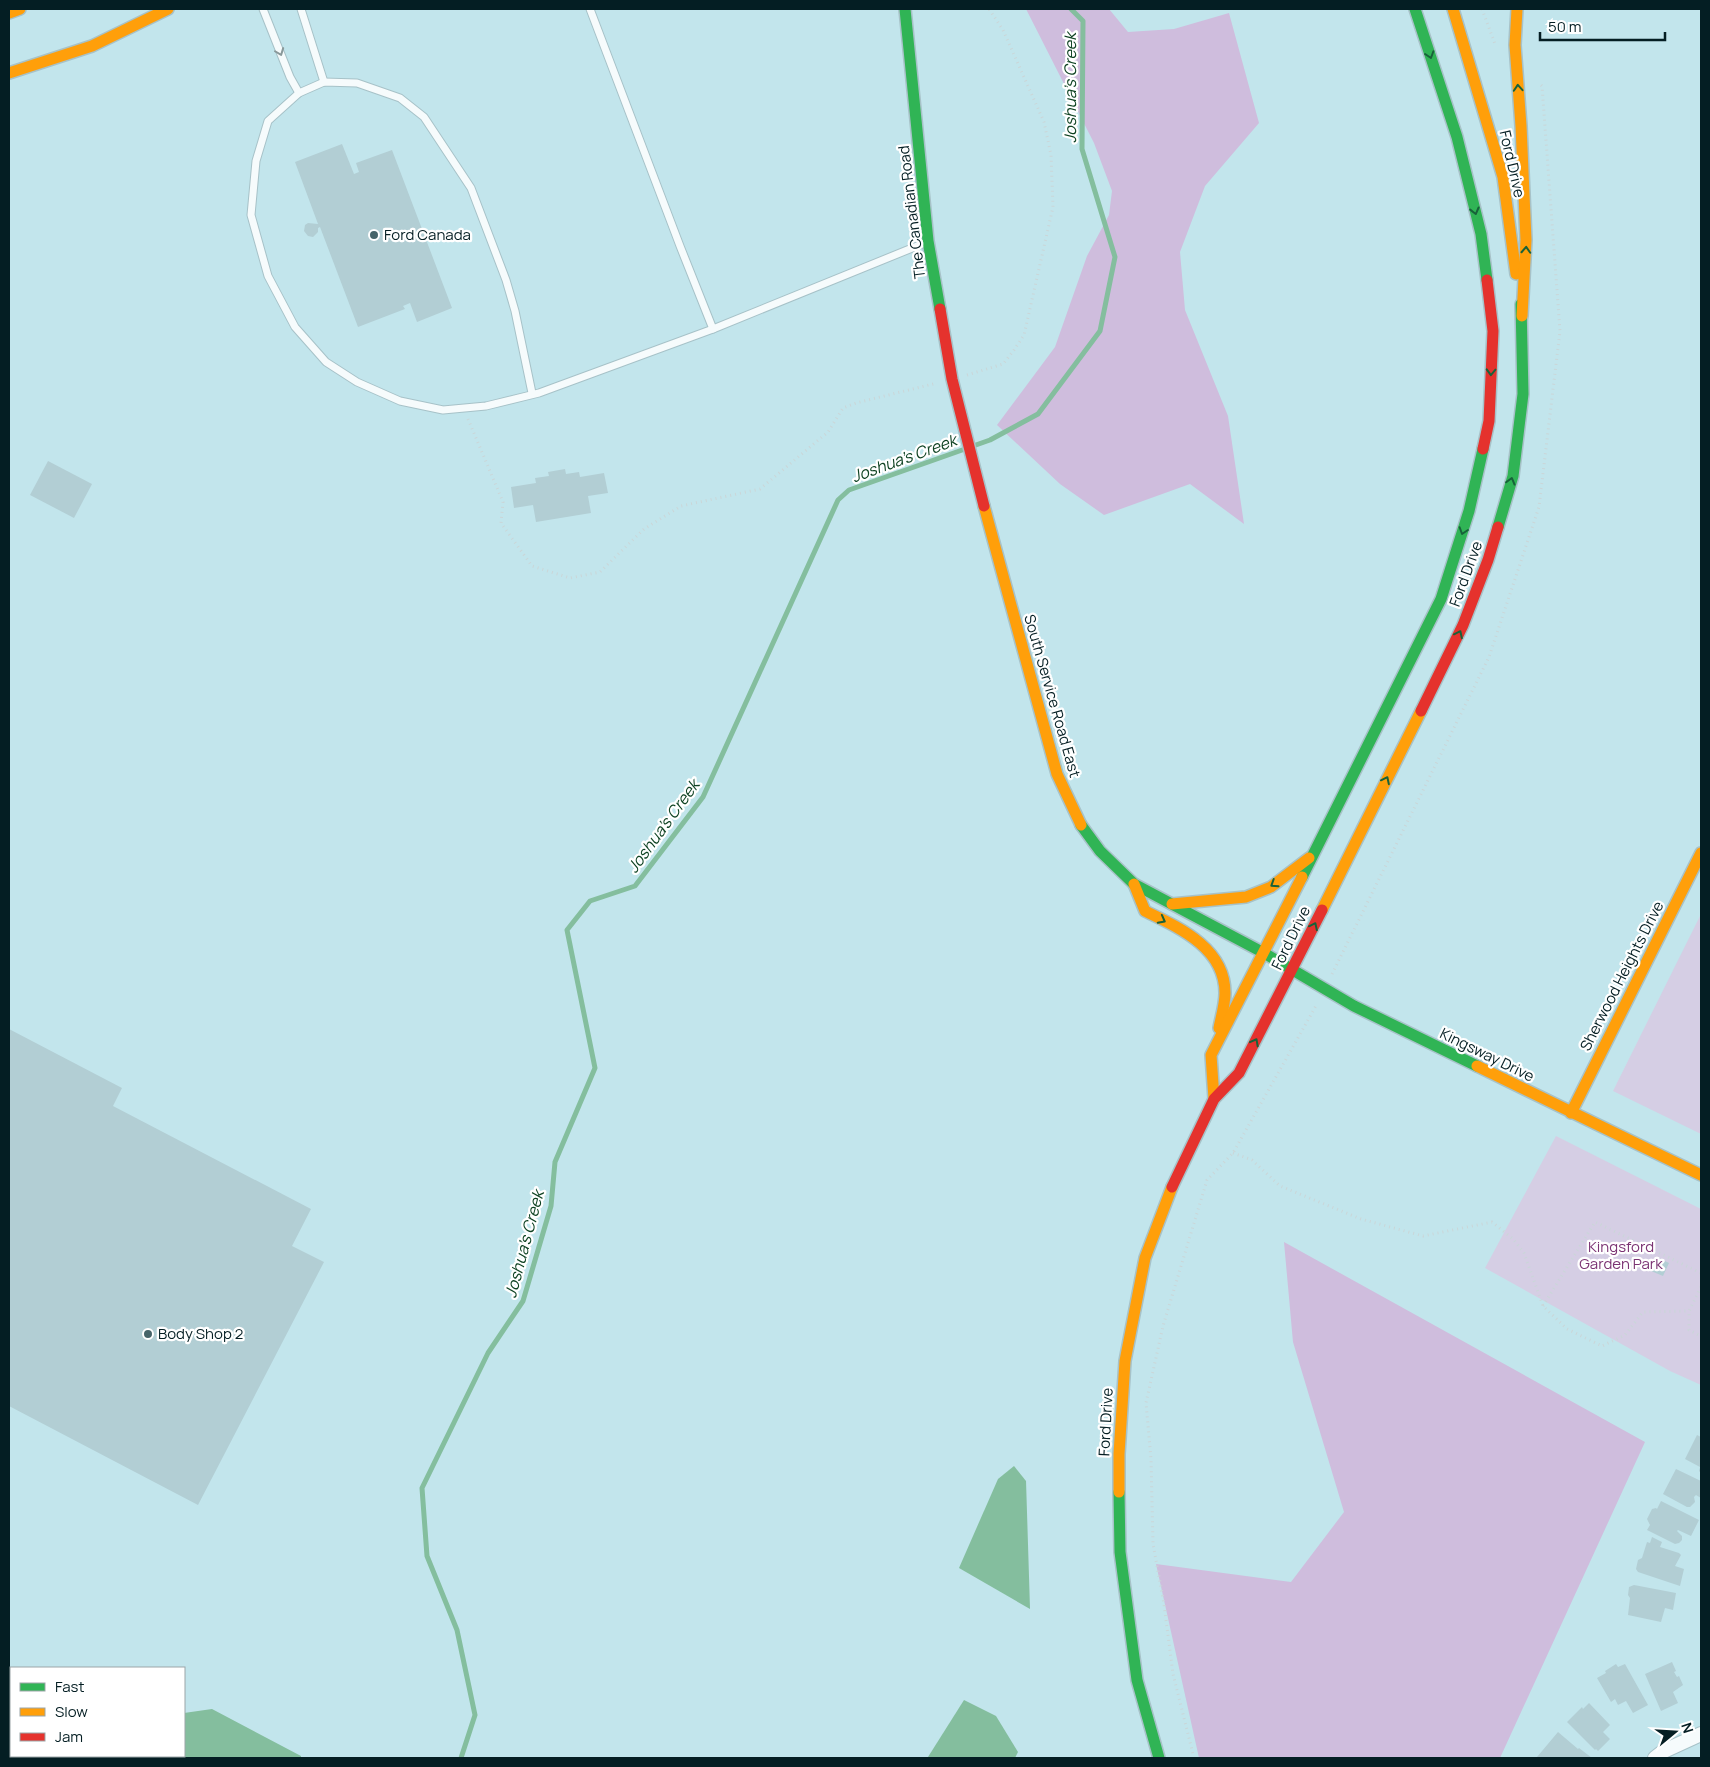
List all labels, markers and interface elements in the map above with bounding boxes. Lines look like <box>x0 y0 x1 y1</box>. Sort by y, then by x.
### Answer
scale bar <box>1540 10 1665 42</box>
text: 50 m <box>1548 16 1582 37</box>
water label: Joshua's Creek <box>1059 31 1081 143</box>
one-way arrow <box>274 47 284 55</box>
one-way arrow <box>1424 50 1434 59</box>
one-way arrow <box>1513 84 1524 92</box>
street label: Ford Drive <box>1495 128 1530 200</box>
street label: The Canadian Road <box>893 144 930 280</box>
one-way arrow <box>1470 207 1480 215</box>
place label: Ford Canada <box>384 224 471 245</box>
marker: Ford Canada <box>368 229 380 241</box>
one-way arrow <box>1520 246 1531 254</box>
one-way arrow <box>1486 368 1496 376</box>
water label: Joshua's Creek <box>848 428 961 487</box>
one-way arrow <box>1505 476 1516 485</box>
one-way arrow <box>1458 527 1468 535</box>
street label: Ford Drive <box>1444 538 1487 610</box>
street label: South Service Road East <box>1019 612 1086 780</box>
one-way arrow <box>1452 630 1463 639</box>
water label: Joshua's Creek <box>622 773 705 877</box>
one-way arrow <box>1380 776 1391 785</box>
one-way arrow <box>1270 878 1280 887</box>
street label: Sherwood Heights Drive <box>1575 897 1669 1054</box>
street label: Ford Drive <box>1266 902 1315 973</box>
one-way arrow <box>1156 914 1165 924</box>
one-way arrow <box>1308 922 1318 931</box>
street label: Kingsway Drive <box>1436 1023 1538 1087</box>
one-way arrow <box>1249 1038 1259 1047</box>
water label: Joshua's Creek <box>499 1186 549 1300</box>
park label: Kingsford Garden Park <box>1579 1236 1663 1274</box>
place label: Body Shop 2 <box>158 1323 243 1344</box>
marker: Body Shop 2 <box>142 1328 154 1340</box>
street label: Ford Drive <box>1093 1387 1118 1457</box>
legend <box>10 1667 185 1757</box>
text: Fast <box>55 1676 84 1697</box>
text: Slow <box>55 1701 88 1722</box>
north arrow <box>1650 1707 1700 1757</box>
text: N <box>1677 1720 1698 1736</box>
text: Jam <box>55 1726 83 1747</box>

